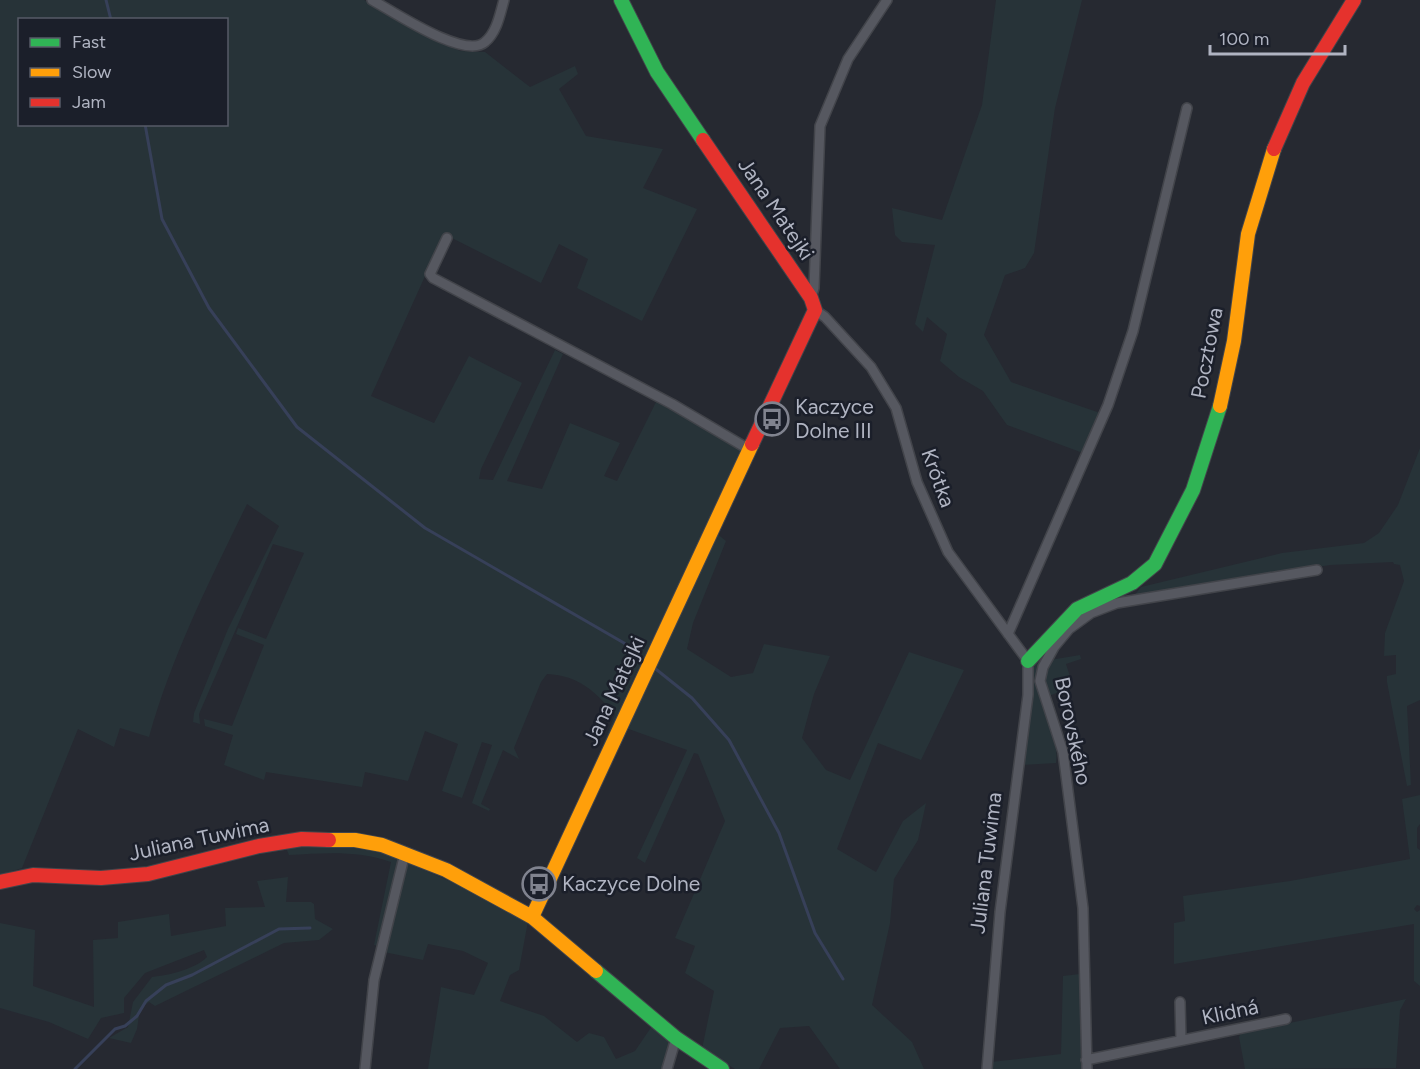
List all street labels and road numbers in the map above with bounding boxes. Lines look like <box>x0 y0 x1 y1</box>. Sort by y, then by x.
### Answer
street label: Jana Matejki <box>733 153 820 264</box>
street label: Pocztowa <box>1185 305 1228 401</box>
street label: Krótka <box>916 445 961 511</box>
street label: Jana Matejki <box>577 632 650 749</box>
street label: Borovského <box>1050 674 1097 787</box>
street label: Juliana Tuwima <box>964 791 1007 935</box>
street label: Juliana Tuwima <box>127 811 271 866</box>
street label: Klidná <box>1199 993 1260 1030</box>

